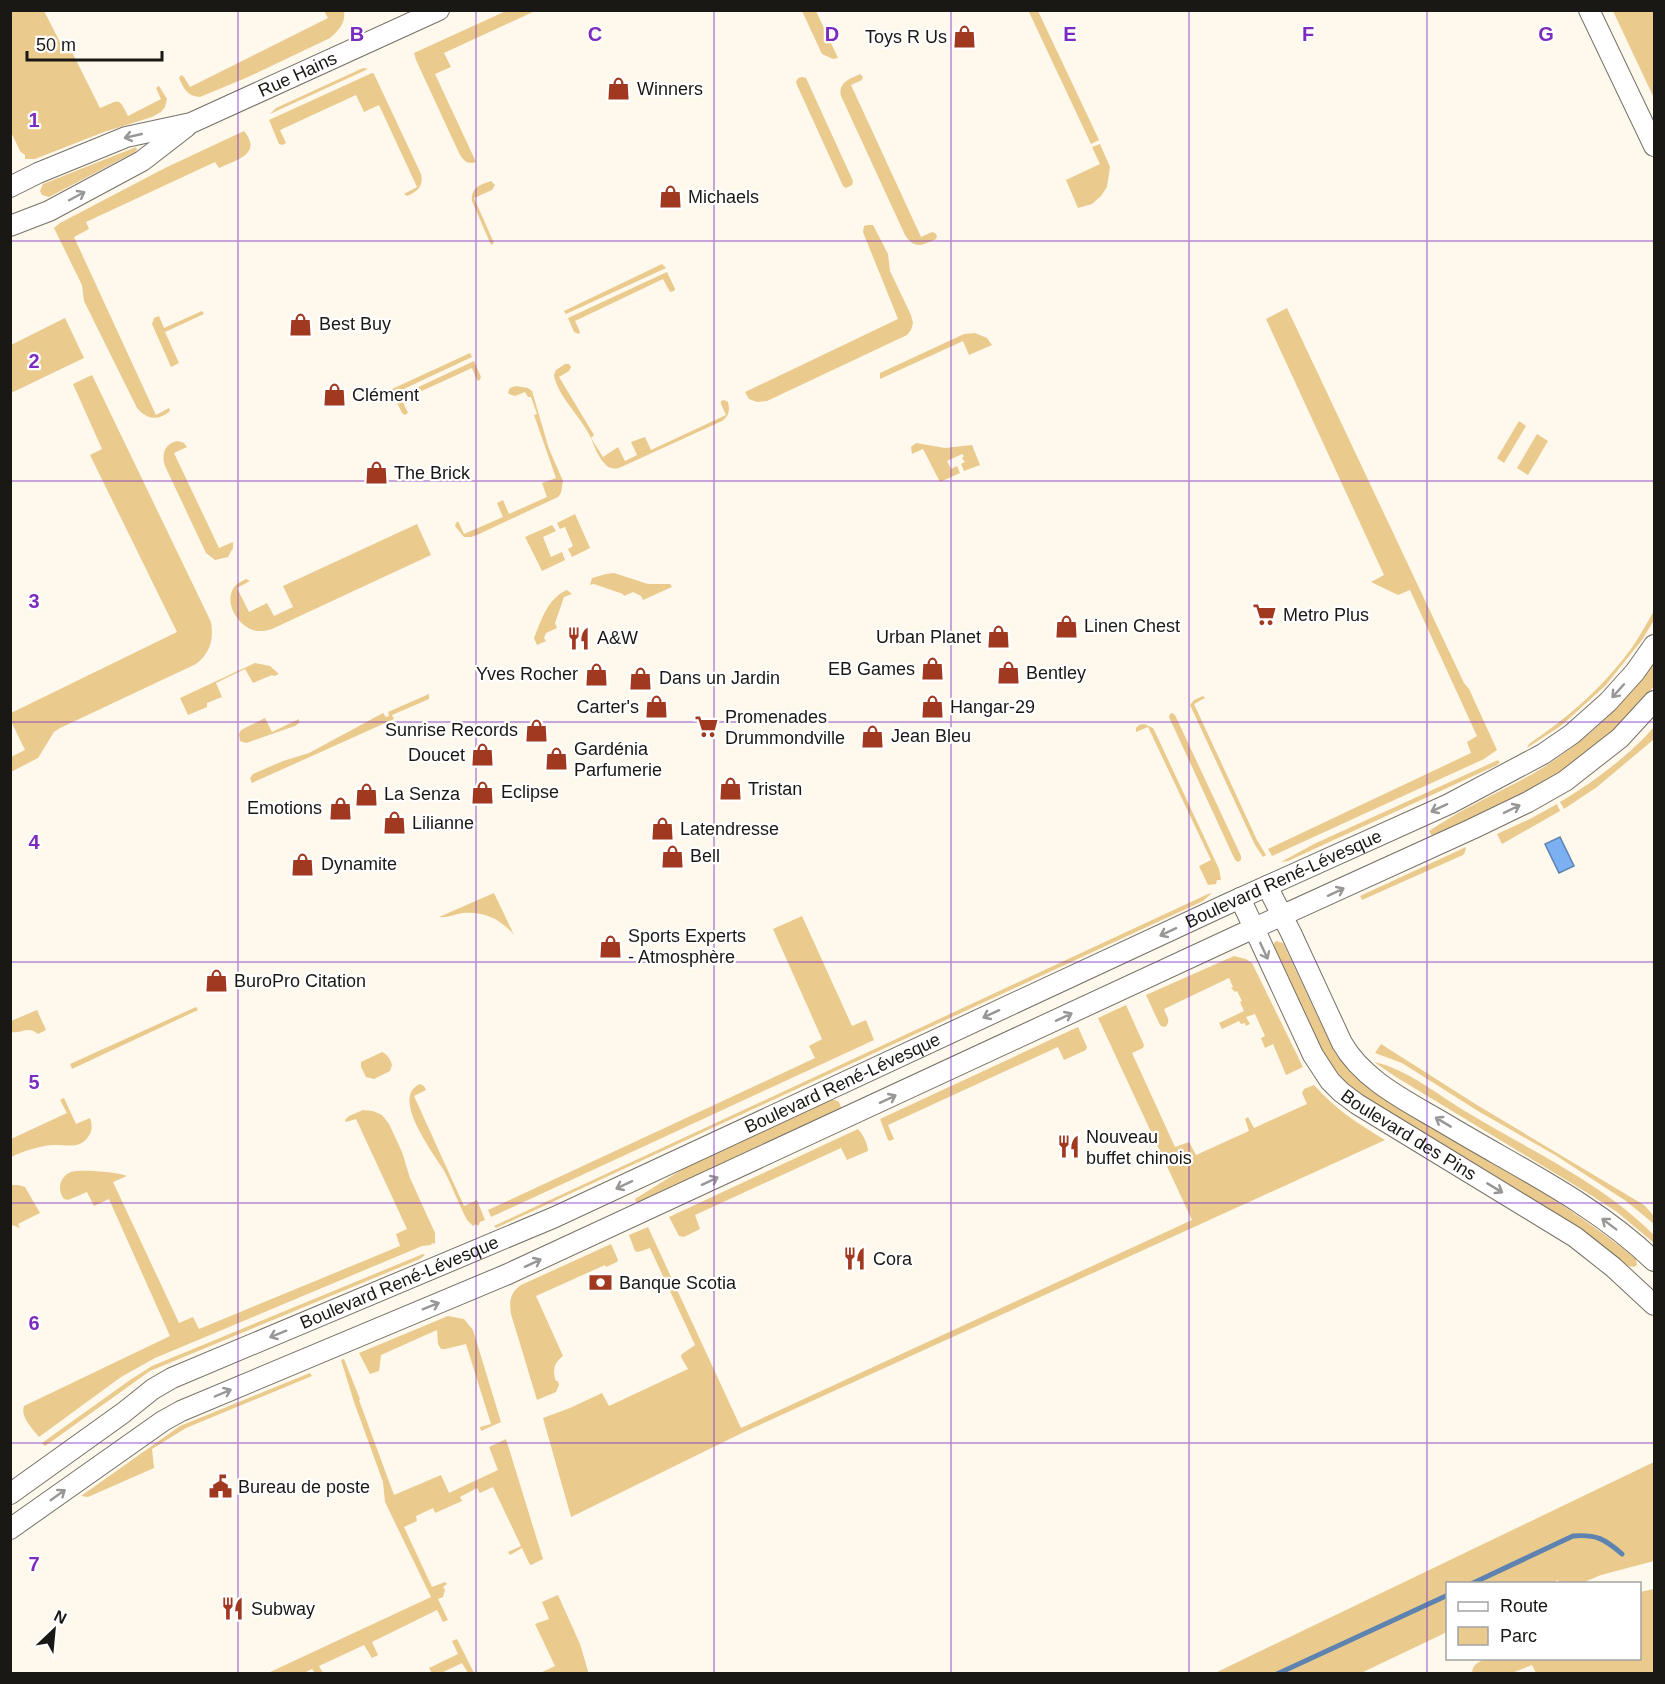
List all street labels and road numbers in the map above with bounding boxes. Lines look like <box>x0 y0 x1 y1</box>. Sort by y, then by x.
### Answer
street label: Rue Hains <box>255 48 340 101</box>
street label: Boulevard René-Lévesque <box>1182 826 1385 932</box>
street label: Boulevard René-Lévesque <box>742 1029 943 1137</box>
street label: Boulevard des Pins <box>1337 1086 1480 1184</box>
street label: Boulevard René-Lévesque <box>297 1232 501 1333</box>

